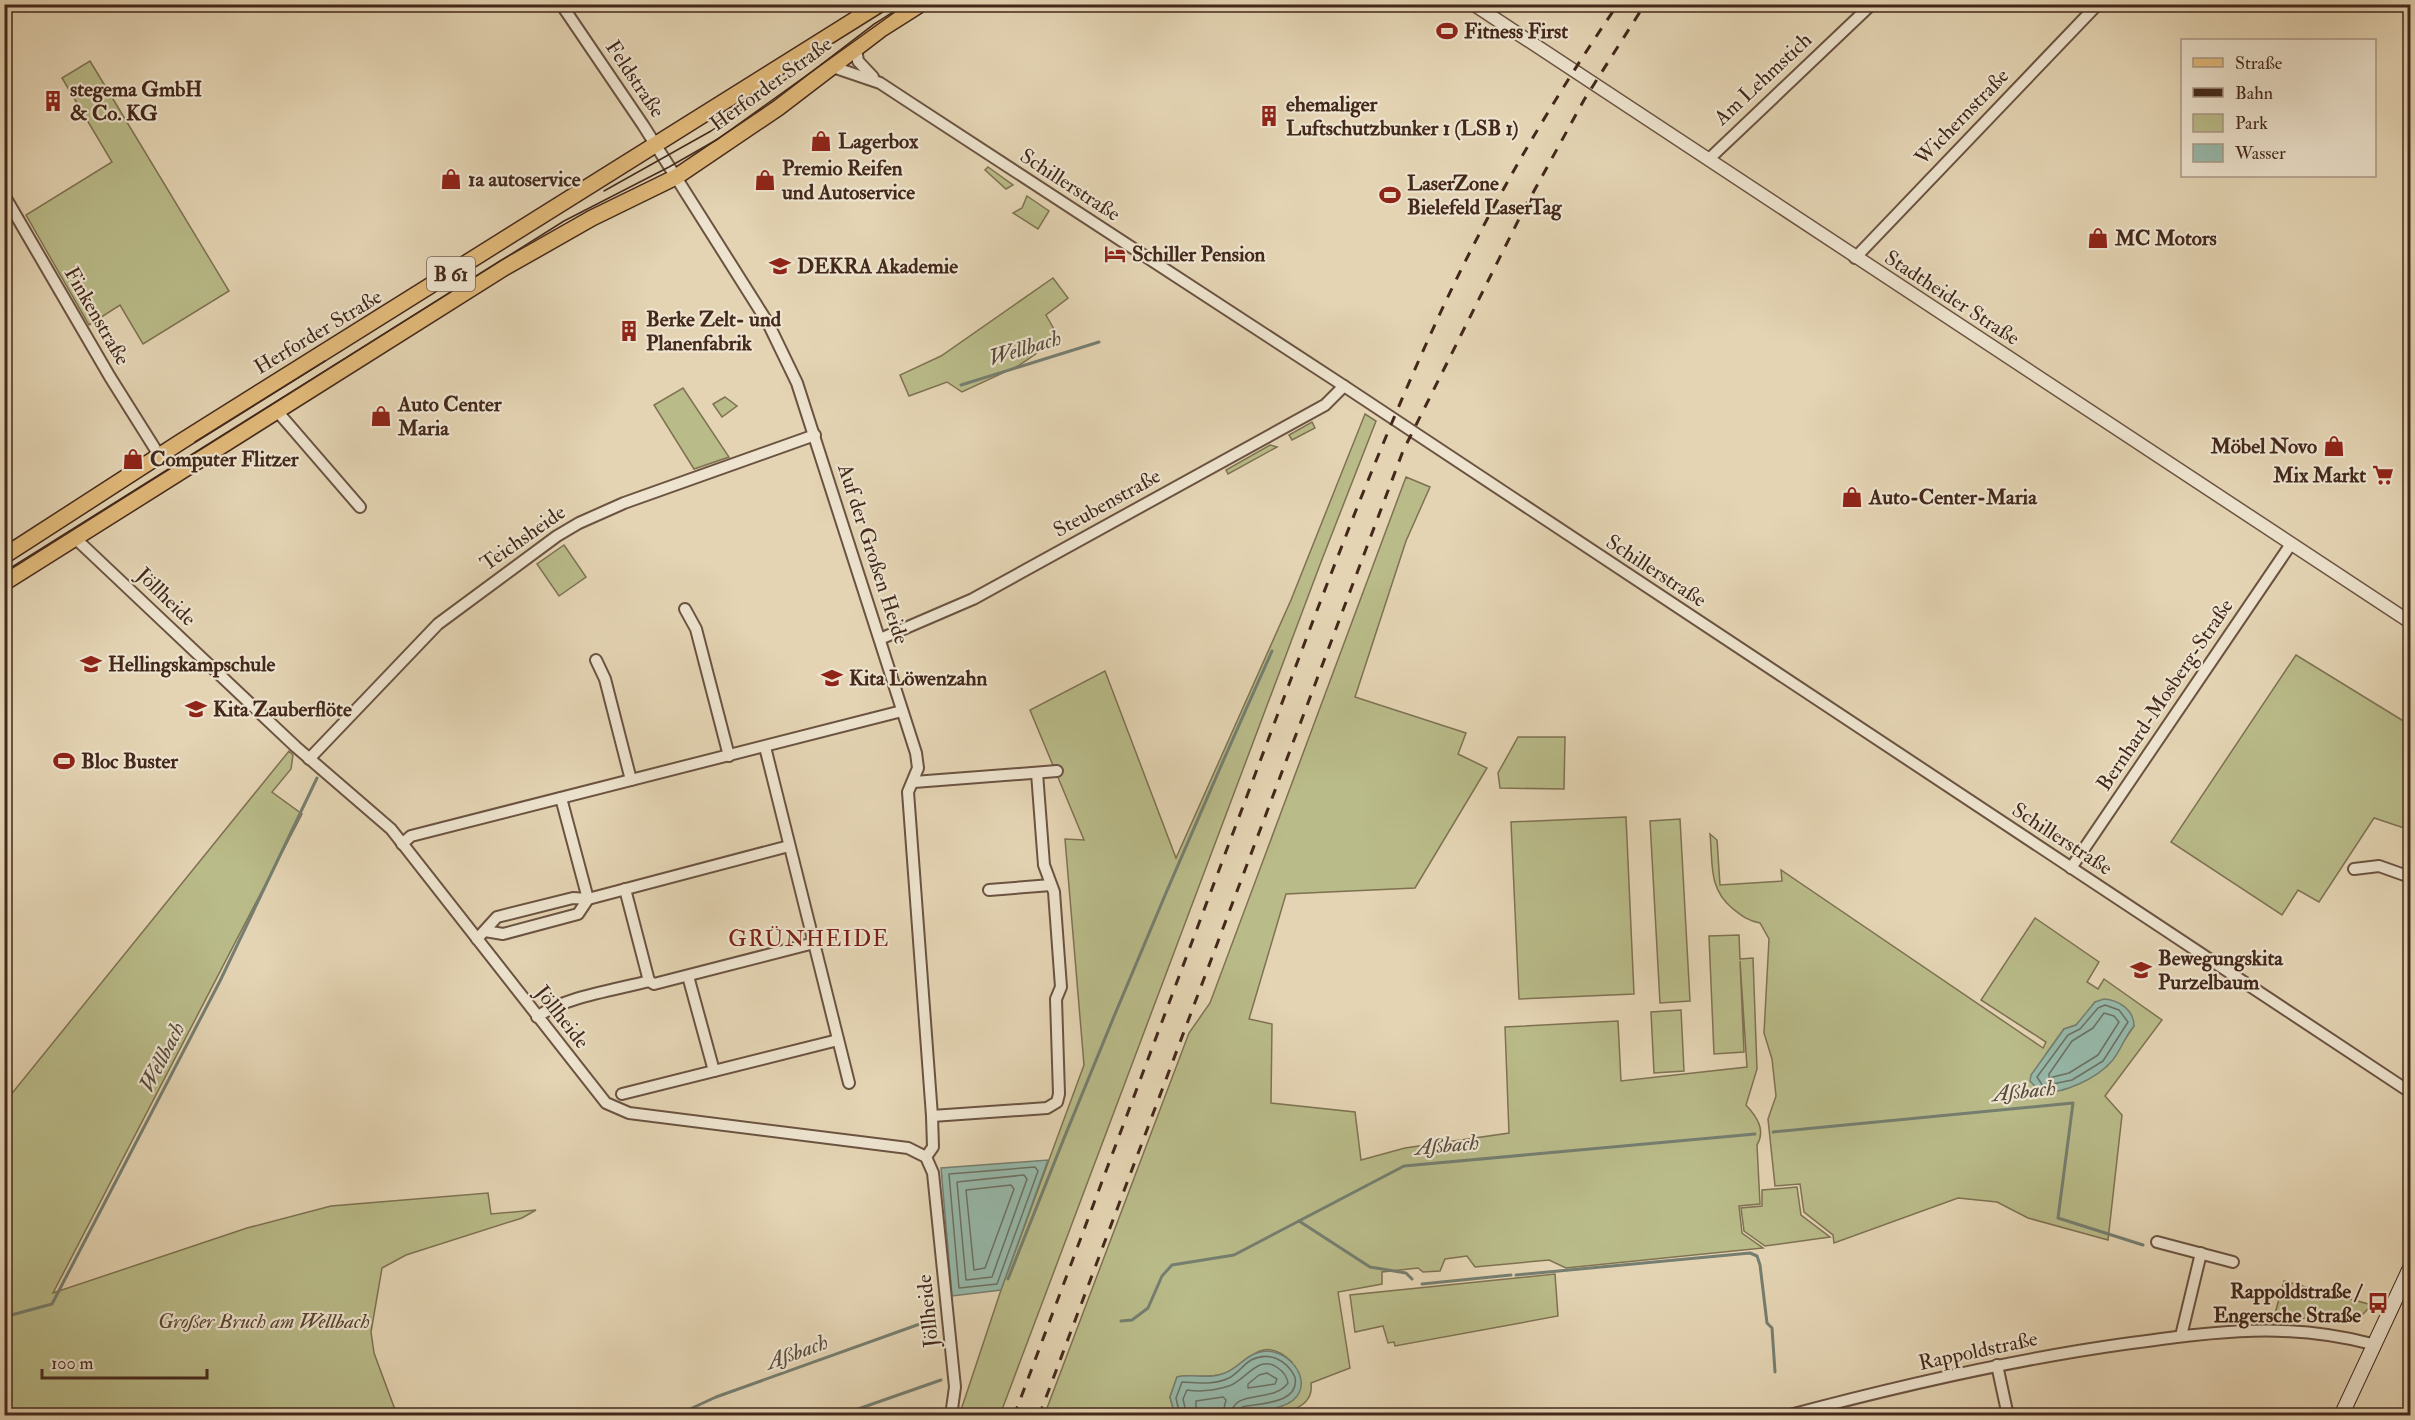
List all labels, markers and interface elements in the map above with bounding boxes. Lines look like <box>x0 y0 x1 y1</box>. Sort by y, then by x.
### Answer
place label: Fitness First <box>1464 18 1568 45</box>
sports icon: Fitness First <box>1435 19 1459 43</box>
street label: Am Lehmstich <box>1708 27 1818 132</box>
street label: Herforder Straße <box>705 30 838 137</box>
street label: Feldstraße <box>599 35 671 123</box>
legend <box>2181 39 2376 177</box>
text: Straße <box>2235 52 2283 75</box>
street label: Wichernstraße <box>1908 63 2015 172</box>
place label: stegema GmbH & Co. KG <box>70 76 202 127</box>
text: Bahn <box>2235 82 2273 105</box>
building icon: stegema GmbH & Co. KG <box>41 89 65 113</box>
place label: ehemaliger Luftschutzbunker 1 (LSB 1) <box>1286 91 1519 142</box>
building icon: ehemaliger Luftschutzbunker 1 (LSB 1) <box>1257 104 1281 128</box>
text: Park <box>2235 112 2268 135</box>
place label: Lagerbox <box>838 128 919 155</box>
shop icon: Lagerbox <box>809 129 833 153</box>
street label: Schillerstraße <box>1015 142 1126 228</box>
text: Wasser <box>2234 142 2286 165</box>
place label: Premio Reifen und Autoservice <box>781 155 915 206</box>
place label: 1a autoservice <box>468 166 581 193</box>
shop icon: 1a autoservice <box>439 167 463 191</box>
shop icon: Premio Reifen und Autoservice <box>753 168 777 192</box>
place label: LaserZone Bielefeld LaserTag <box>1407 170 1562 221</box>
sports icon: LaserZone Bielefeld LaserTag <box>1378 183 1402 207</box>
place label: MC Motors <box>2114 225 2217 252</box>
shop icon: MC Motors <box>2086 226 2110 250</box>
place label: Schiller Pension <box>1132 241 1266 268</box>
hotel icon: Schiller Pension <box>1103 242 1127 266</box>
street label: Stadtheider Straße <box>1879 244 2025 352</box>
place label: DEKRA Akademie <box>797 253 958 280</box>
school or university icon: DEKRA Akademie <box>768 254 792 278</box>
road number: B 61 <box>427 257 475 291</box>
street label: Finkenstraße <box>58 262 136 370</box>
street label: Herforder Straße <box>249 283 387 381</box>
place label: Berke Zelt- und Planenfabrik <box>646 306 782 357</box>
building icon: Berke Zelt- und Planenfabrik <box>617 319 641 343</box>
water label: Wellbach <box>985 324 1065 372</box>
place label: Auto Center Maria <box>397 391 503 442</box>
shop icon: Auto Center Maria <box>369 404 393 428</box>
place label: Möbel Novo <box>2210 433 2317 460</box>
shop icon: Möbel Novo <box>2322 434 2346 458</box>
place label: Computer Flitzer <box>150 446 300 473</box>
shop icon: Computer Flitzer <box>121 447 145 471</box>
street label: Auf der Großen Heide <box>831 460 915 648</box>
street label: Steubenstraße <box>1049 462 1166 544</box>
place label: Mix Markt <box>2272 462 2366 489</box>
supermarket icon: Mix Markt <box>2371 463 2395 487</box>
place label: Auto-Center-Maria <box>1868 484 2038 511</box>
shop icon: Auto-Center-Maria <box>1840 485 1864 509</box>
street label: Teichsheide <box>475 499 571 577</box>
street label: Schillerstraße <box>1601 528 1712 614</box>
street label: Jöllheide <box>130 561 202 632</box>
street label: Bernhard-Mosberg-Straße <box>2091 594 2240 796</box>
place label: Hellingskampschule <box>108 651 276 678</box>
school or university icon: Hellingskampschule <box>79 652 103 676</box>
place label: Kita Löwenzahn <box>849 665 988 692</box>
school or university icon: Kita Löwenzahn <box>820 666 844 690</box>
place label: Kita Zauberflöte <box>213 696 352 723</box>
school or university icon: Kita Zauberflöte <box>184 697 208 721</box>
place label: Bloc Buster <box>81 748 179 775</box>
sports icon: Bloc Buster <box>52 749 76 773</box>
street label: Schillerstraße <box>2007 796 2118 882</box>
district label: GRÜNHEIDE <box>728 925 890 953</box>
place label: Bewegungskita Purzelbaum <box>2158 945 2284 996</box>
school or university icon: Bewegungskita Purzelbaum <box>2129 958 2153 982</box>
street label: Jöllheide <box>528 979 595 1054</box>
water label: Wellbach <box>133 1017 191 1097</box>
water label: Aßbach <box>1989 1074 2057 1108</box>
water label: Aßbach <box>1412 1128 1480 1162</box>
street label: Jöllheide <box>911 1273 945 1350</box>
place label: Rappoldstraße / Engersche Straße <box>2213 1278 2364 1329</box>
bus stop icon: Rappoldstraße / Engersche Straße <box>2366 1291 2390 1315</box>
park label: Großer Bruch am Wellbach <box>158 1308 370 1335</box>
street label: Rappoldstraße <box>1916 1325 2040 1377</box>
water label: Aßbach <box>760 1328 832 1377</box>
scale bar <box>42 1342 207 1380</box>
text: 100 m <box>51 1352 94 1375</box>

